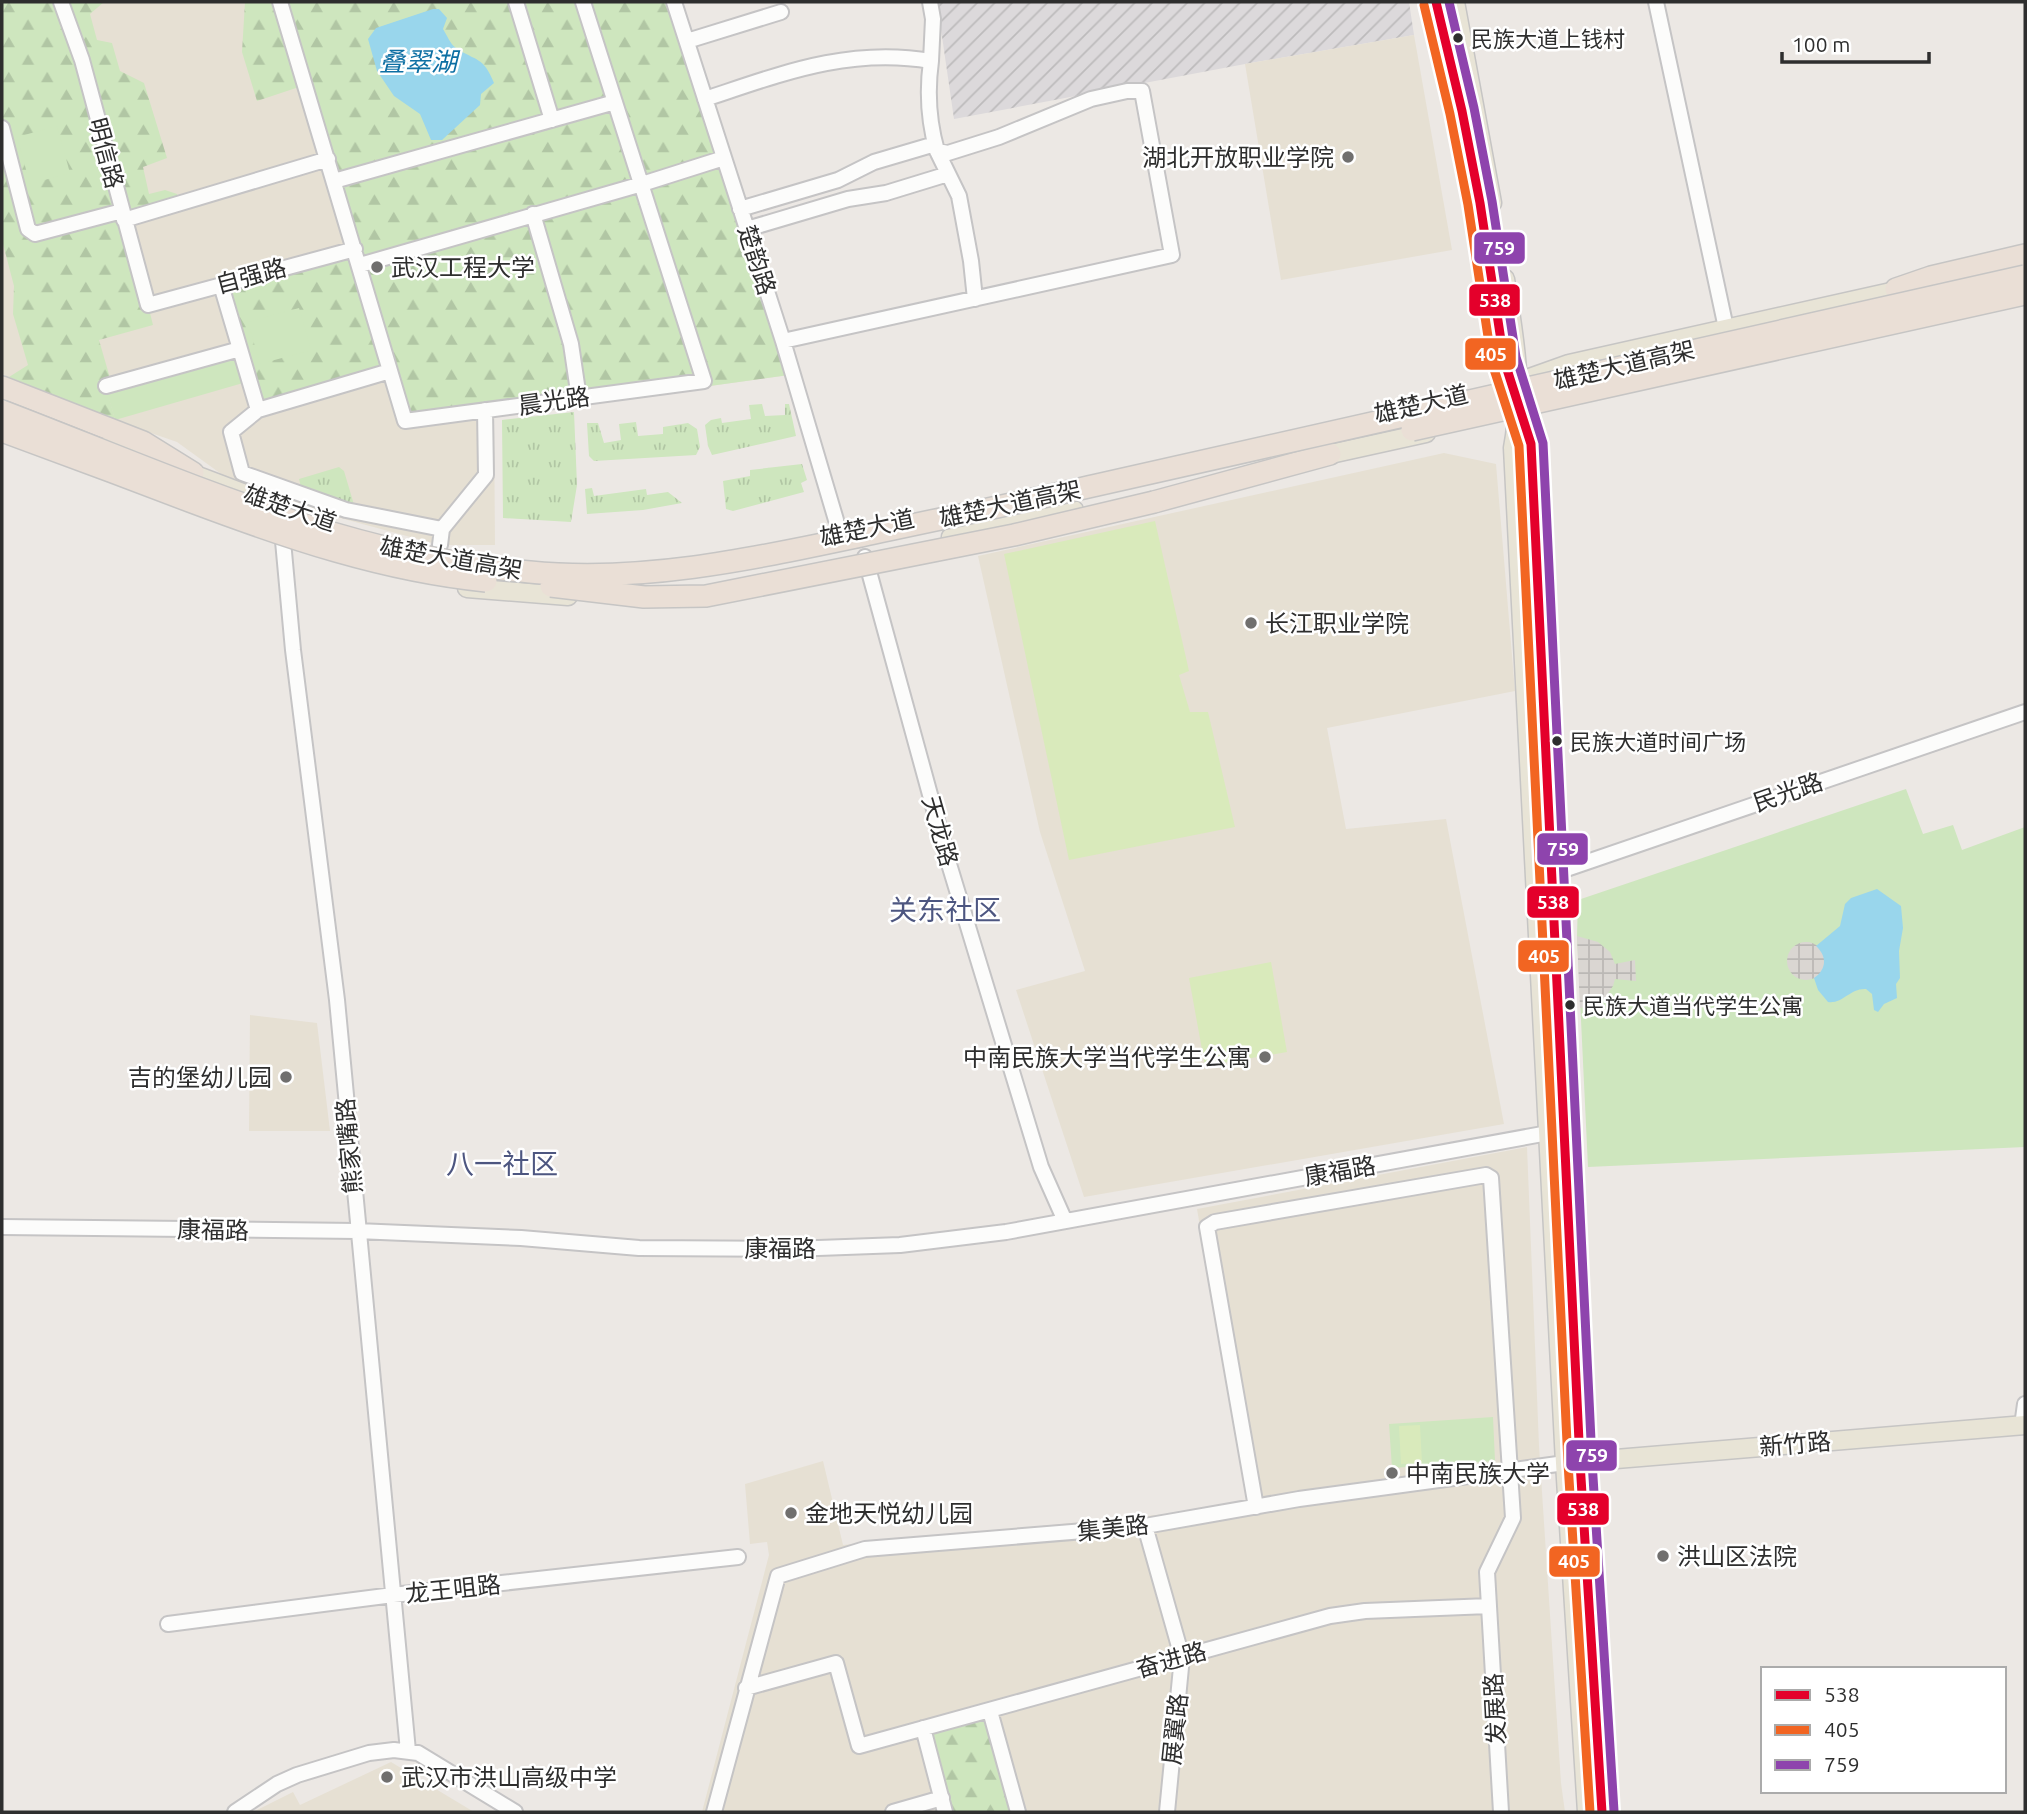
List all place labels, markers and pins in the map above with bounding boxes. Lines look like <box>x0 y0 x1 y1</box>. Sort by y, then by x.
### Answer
place label: 民族大道上钱村 <box>1471 26 1625 51</box>
marker: 民族大道上钱村 <box>1451 31 1465 45</box>
place label: 湖北开放职业学院 <box>1142 144 1334 171</box>
marker: 湖北开放职业学院 <box>1340 149 1356 165</box>
place label: 武汉工程大学 <box>391 254 535 281</box>
marker: 武汉工程大学 <box>369 259 385 275</box>
place label: 长江职业学院 <box>1265 610 1409 637</box>
marker: 长江职业学院 <box>1243 615 1259 631</box>
place label: 民族大道时间广场 <box>1570 729 1746 754</box>
marker: 民族大道时间广场 <box>1550 734 1564 748</box>
place label: 民族大道当代学生公寓 <box>1583 993 1803 1018</box>
marker: 民族大道当代学生公寓 <box>1563 998 1577 1012</box>
place label: 中南民族大学当代学生公寓 <box>963 1044 1251 1071</box>
marker: 中南民族大学当代学生公寓 <box>1257 1049 1273 1065</box>
place label: 吉的堡幼儿园 <box>128 1064 272 1091</box>
marker: 吉的堡幼儿园 <box>278 1069 294 1085</box>
place label: 中南民族大学 <box>1406 1460 1550 1487</box>
marker: 中南民族大学 <box>1384 1465 1400 1481</box>
place label: 金地天悦幼儿园 <box>805 1500 973 1527</box>
marker: 金地天悦幼儿园 <box>783 1505 799 1521</box>
place label: 洪山区法院 <box>1677 1543 1797 1570</box>
marker: 洪山区法院 <box>1655 1548 1671 1564</box>
place label: 武汉市洪山高级中学 <box>401 1764 617 1791</box>
marker: 武汉市洪山高级中学 <box>379 1769 395 1785</box>

